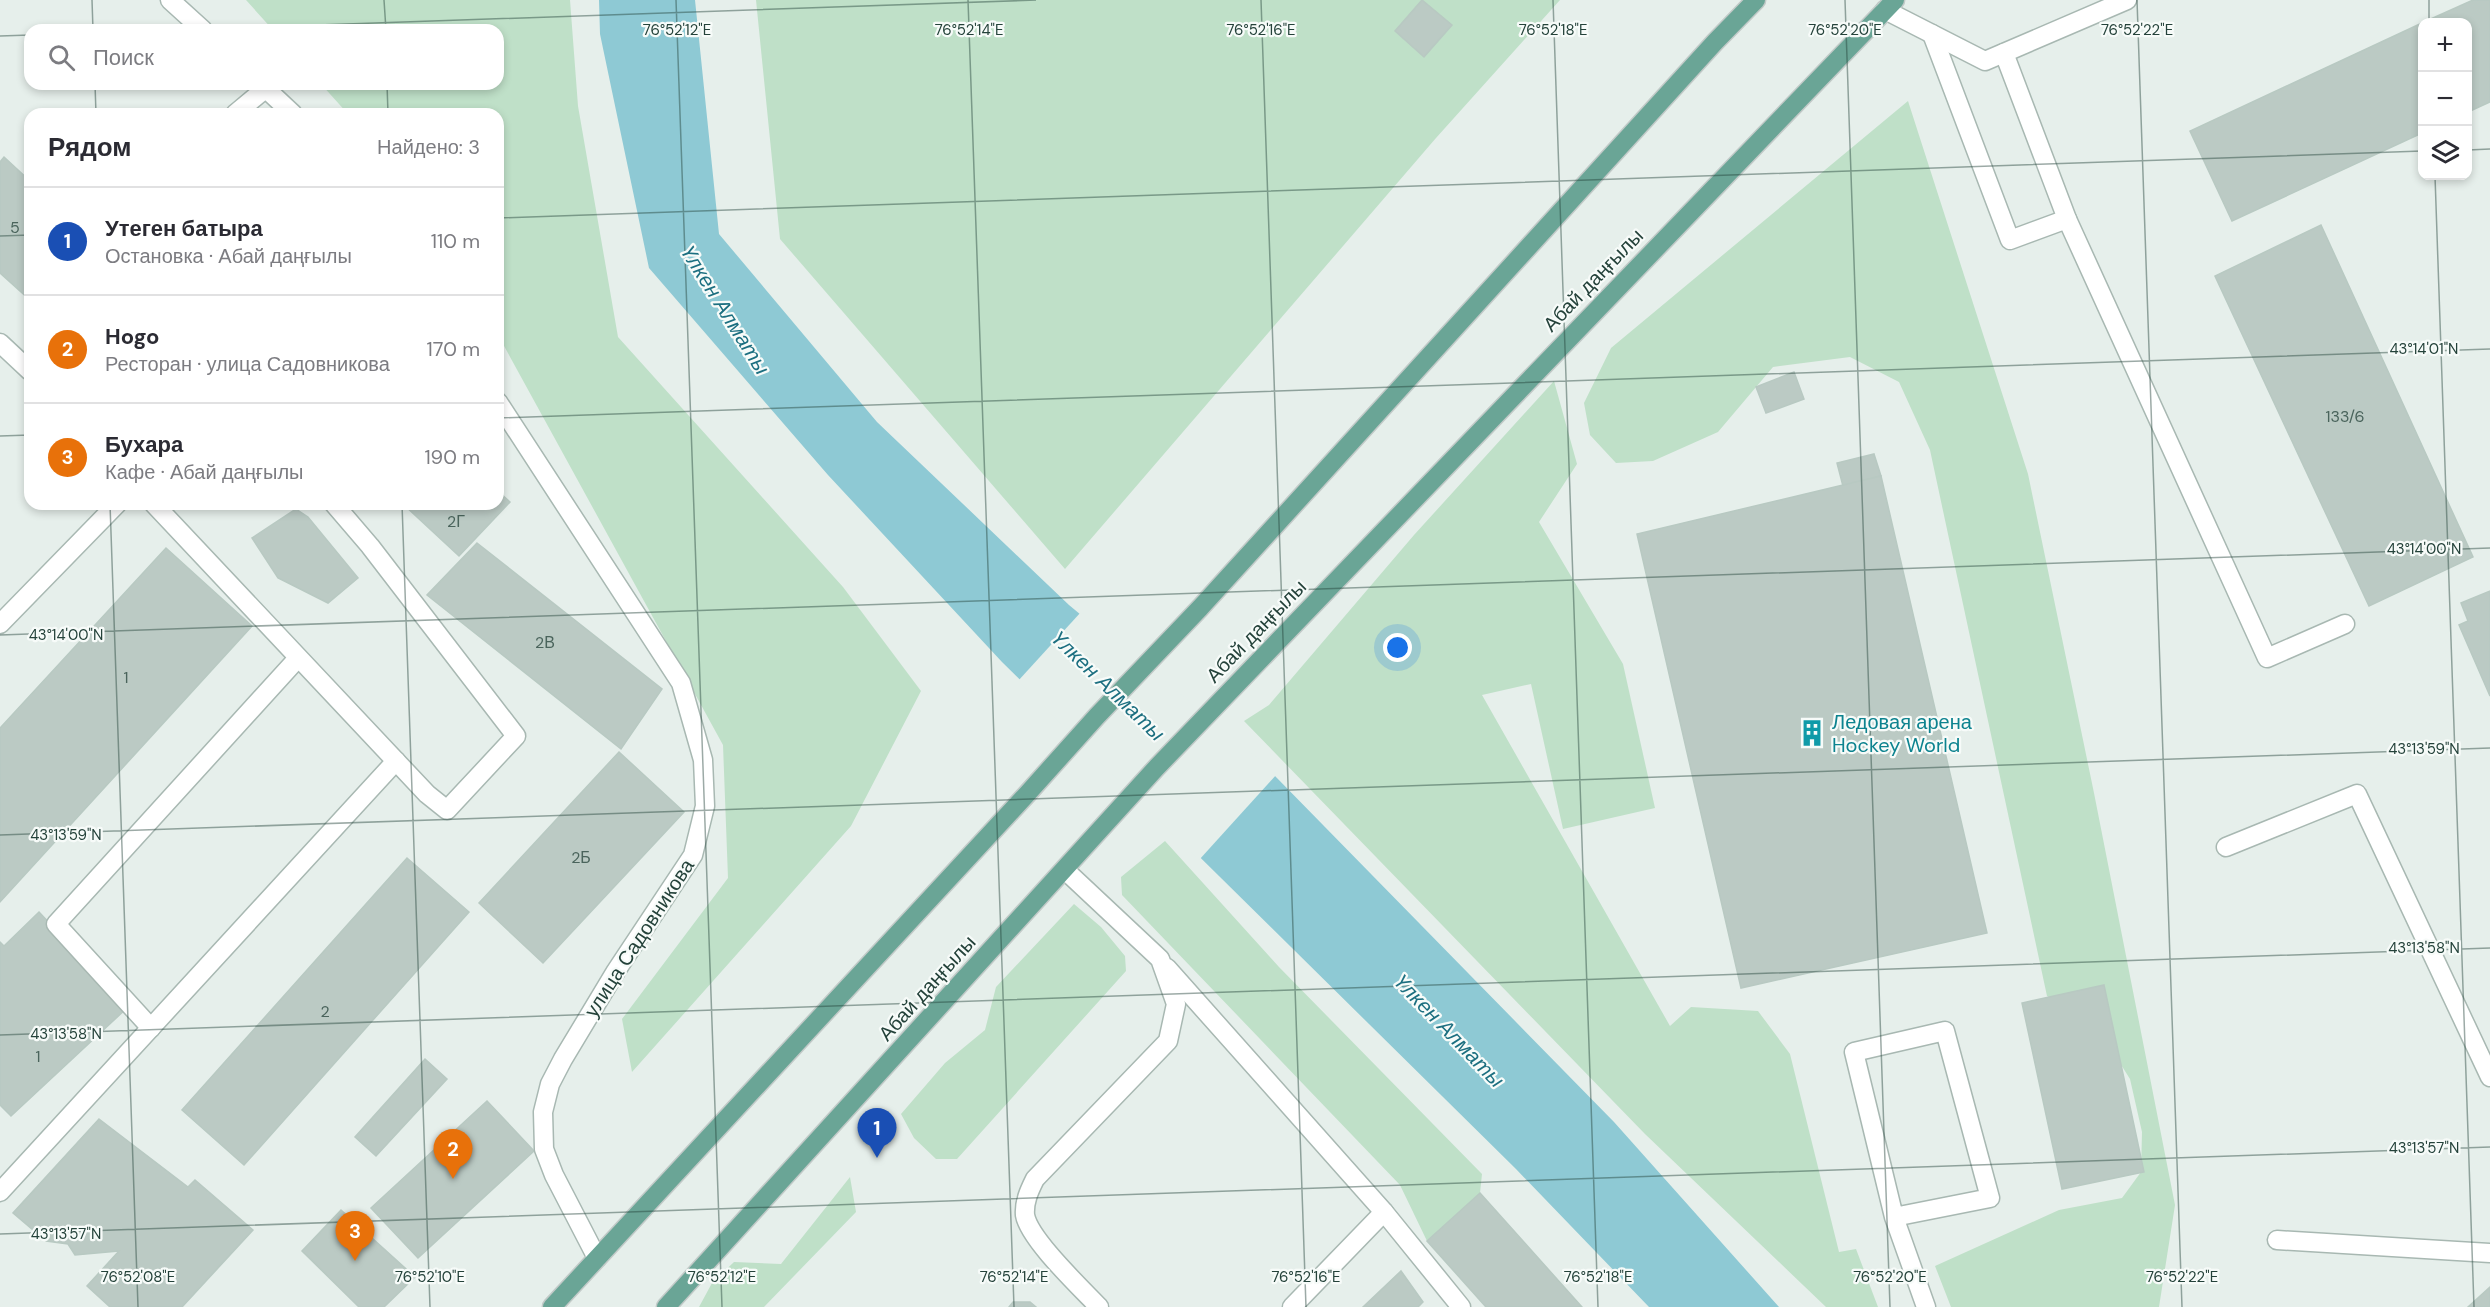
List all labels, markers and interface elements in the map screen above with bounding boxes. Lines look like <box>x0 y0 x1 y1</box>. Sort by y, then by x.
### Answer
map controls <box>2418 18 2472 180</box>
button: + <box>2418 18 2472 72</box>
text: 76°52'12"E <box>643 20 711 40</box>
text: 76°52'14"E <box>935 20 1003 40</box>
text: 76°52'16"E <box>1226 20 1296 40</box>
text: 76°52'18"E <box>1519 20 1587 40</box>
text: 76°52'20"E <box>1808 20 1882 40</box>
text: 76°52'22"E <box>2101 20 2173 40</box>
search box <box>24 24 504 90</box>
icon: search <box>45 41 78 74</box>
text: Поиск <box>93 43 154 72</box>
button: − <box>2418 72 2472 126</box>
button: layers <box>2418 126 2472 180</box>
text: Рядом <box>48 130 131 164</box>
text: Найдено: 3 <box>377 134 480 160</box>
text: Утеген батыра <box>105 214 263 243</box>
house number: 5 <box>10 217 20 238</box>
street label: Абай даңғылы <box>1537 223 1649 337</box>
text: 1 <box>64 228 71 254</box>
text: 110 m <box>431 228 480 254</box>
water label: Үлкен Алматы <box>674 240 776 380</box>
text: Остановка · Абай даңғылы <box>105 243 352 269</box>
text: Hogo <box>105 322 160 351</box>
text: 2 <box>62 336 73 362</box>
text: 170 m <box>427 336 480 362</box>
text: 43°14'01"N <box>2390 339 2458 359</box>
text: Ресторан · улица Садовникова <box>105 351 390 377</box>
house number: 133/6 <box>2325 406 2365 427</box>
text: Бухара <box>105 430 183 459</box>
text: 3 <box>61 444 74 470</box>
text: 190 m <box>424 444 480 470</box>
text: Кафе · Абай даңғылы <box>105 459 303 485</box>
house number: 2Г <box>447 511 465 532</box>
text: 43°14'00"N <box>2387 539 2461 559</box>
street label: Абай даңғылы <box>1200 574 1312 688</box>
text: 43°14'00"N <box>29 625 103 645</box>
water label: Үлкен Алматы <box>1045 625 1171 748</box>
house number: 2В <box>535 632 555 653</box>
your location <box>1383 633 1412 662</box>
house number: 1 <box>124 667 129 688</box>
place label: Ледовая арена Hockey World <box>1832 709 1973 758</box>
building icon: Ледовая арена Hockey World <box>1797 718 1827 748</box>
text: 43°13'59"N <box>2388 739 2460 759</box>
text: 43°13'59"N <box>30 825 102 845</box>
house number: 2Б <box>571 847 591 868</box>
street label: улица Садовникова <box>578 853 700 1022</box>
street label: Абай даңғылы <box>873 930 981 1046</box>
text: 43°13'58"N <box>2388 938 2460 958</box>
water label: Үлкен Алматы <box>1388 968 1511 1094</box>
house number: 2 <box>320 1001 330 1022</box>
text: 43°13'58"N <box>30 1024 102 1044</box>
house number: 1 <box>36 1046 41 1067</box>
pin: 1 <box>858 1108 896 1158</box>
pin: 2 <box>434 1130 472 1179</box>
text: 43°13'57"N <box>2389 1138 2459 1158</box>
pin: 3 <box>336 1212 374 1261</box>
text: 43°13'57"N <box>31 1224 101 1244</box>
text: 76°52'08"E <box>101 1267 175 1287</box>
text: 76°52'10"E <box>395 1267 465 1287</box>
text: 76°52'12"E <box>688 1267 756 1287</box>
text: 76°52'14"E <box>980 1267 1048 1287</box>
text: 76°52'16"E <box>1271 1267 1341 1287</box>
text: 76°52'18"E <box>1564 1267 1632 1287</box>
text: 76°52'20"E <box>1853 1267 1927 1287</box>
text: 76°52'22"E <box>2146 1267 2218 1287</box>

